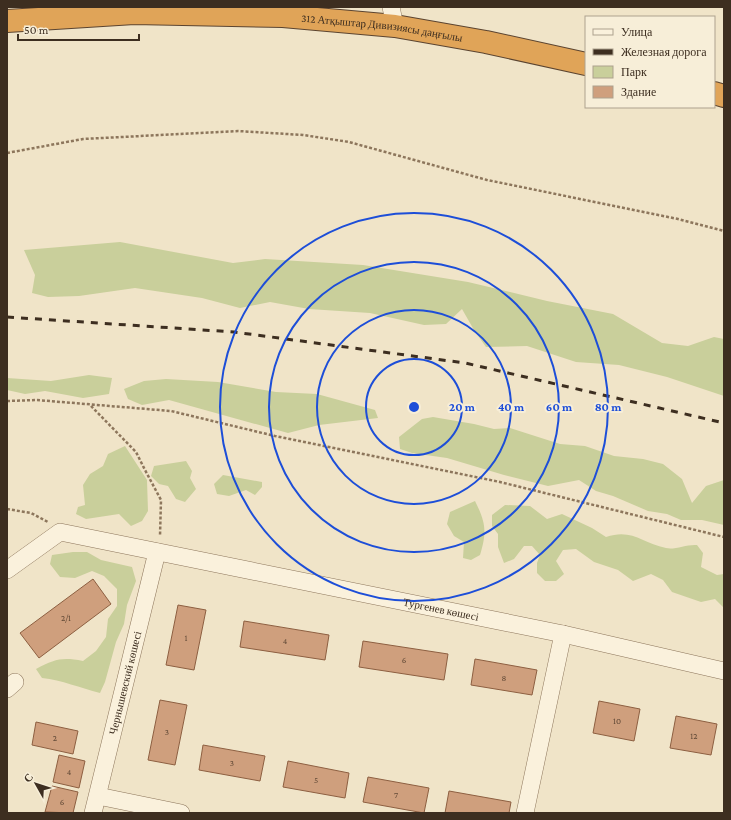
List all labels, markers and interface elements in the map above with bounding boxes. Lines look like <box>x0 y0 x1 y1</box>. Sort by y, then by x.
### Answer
street label: 312 Атқыштар Дивизиясы даңғылы <box>301 12 464 44</box>
scale bar <box>18 16 139 42</box>
legend <box>585 16 715 108</box>
text: 50 m <box>24 23 49 37</box>
text: Улица <box>621 25 653 39</box>
text: Железная дорога <box>621 45 707 59</box>
text: Парк <box>621 65 647 79</box>
text: Здание <box>621 85 656 99</box>
centre of rings <box>407 400 421 414</box>
text: 20 m <box>449 400 476 414</box>
text: 40 m <box>498 400 525 414</box>
text: 60 m <box>546 400 573 414</box>
text: 80 m <box>595 400 622 414</box>
street label: Тургенев көшесі <box>402 596 480 623</box>
house number: 2/1 <box>61 613 71 623</box>
street label: Чернышевский көшесі <box>106 630 143 736</box>
house number: 1 <box>185 633 188 643</box>
house number: 4 <box>283 636 288 646</box>
house number: 6 <box>402 655 407 665</box>
house number: 8 <box>502 673 507 683</box>
house number: 10 <box>613 716 621 726</box>
house number: 3 <box>165 727 169 737</box>
house number: 12 <box>690 731 698 741</box>
house number: 2 <box>53 733 57 743</box>
house number: 3 <box>230 758 234 768</box>
north arrow <box>16 764 56 804</box>
house number: 4 <box>67 767 72 777</box>
text: С <box>21 771 35 785</box>
house number: 5 <box>314 775 318 785</box>
house number: 7 <box>394 790 398 800</box>
house number: 6 <box>60 797 65 807</box>

